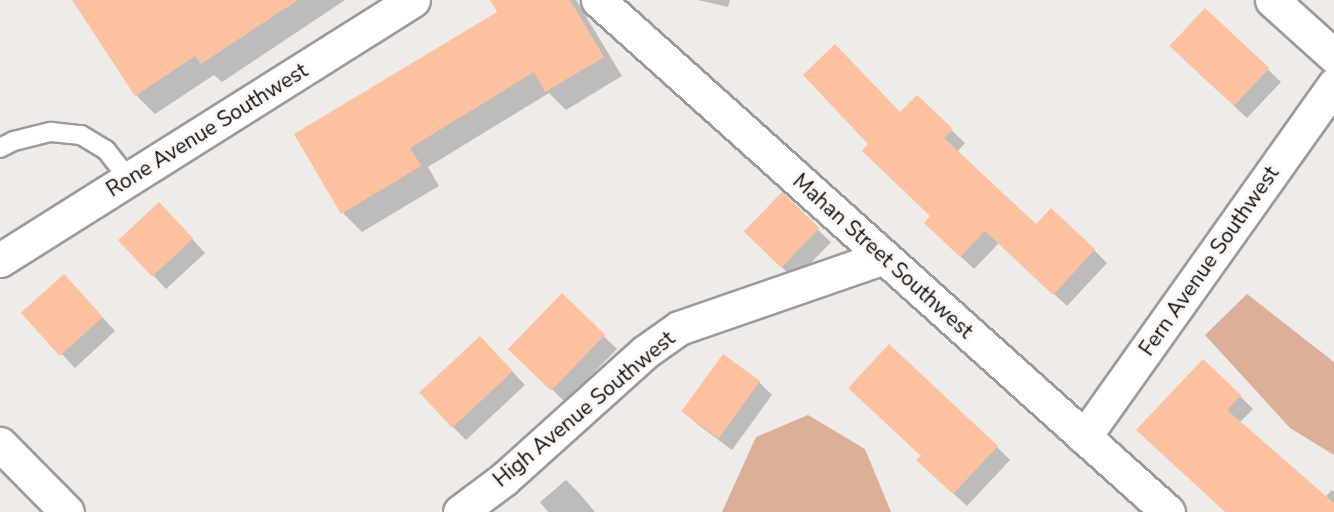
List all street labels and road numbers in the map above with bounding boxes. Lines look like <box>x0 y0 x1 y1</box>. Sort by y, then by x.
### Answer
street label: Rone Avenue Southwest <box>102 58 312 202</box>
street label: Fern Avenue Southwest <box>1134 161 1284 361</box>
street label: Mahan Street Southwest <box>788 168 978 344</box>
street label: High Avenue Southwest <box>488 326 680 492</box>

